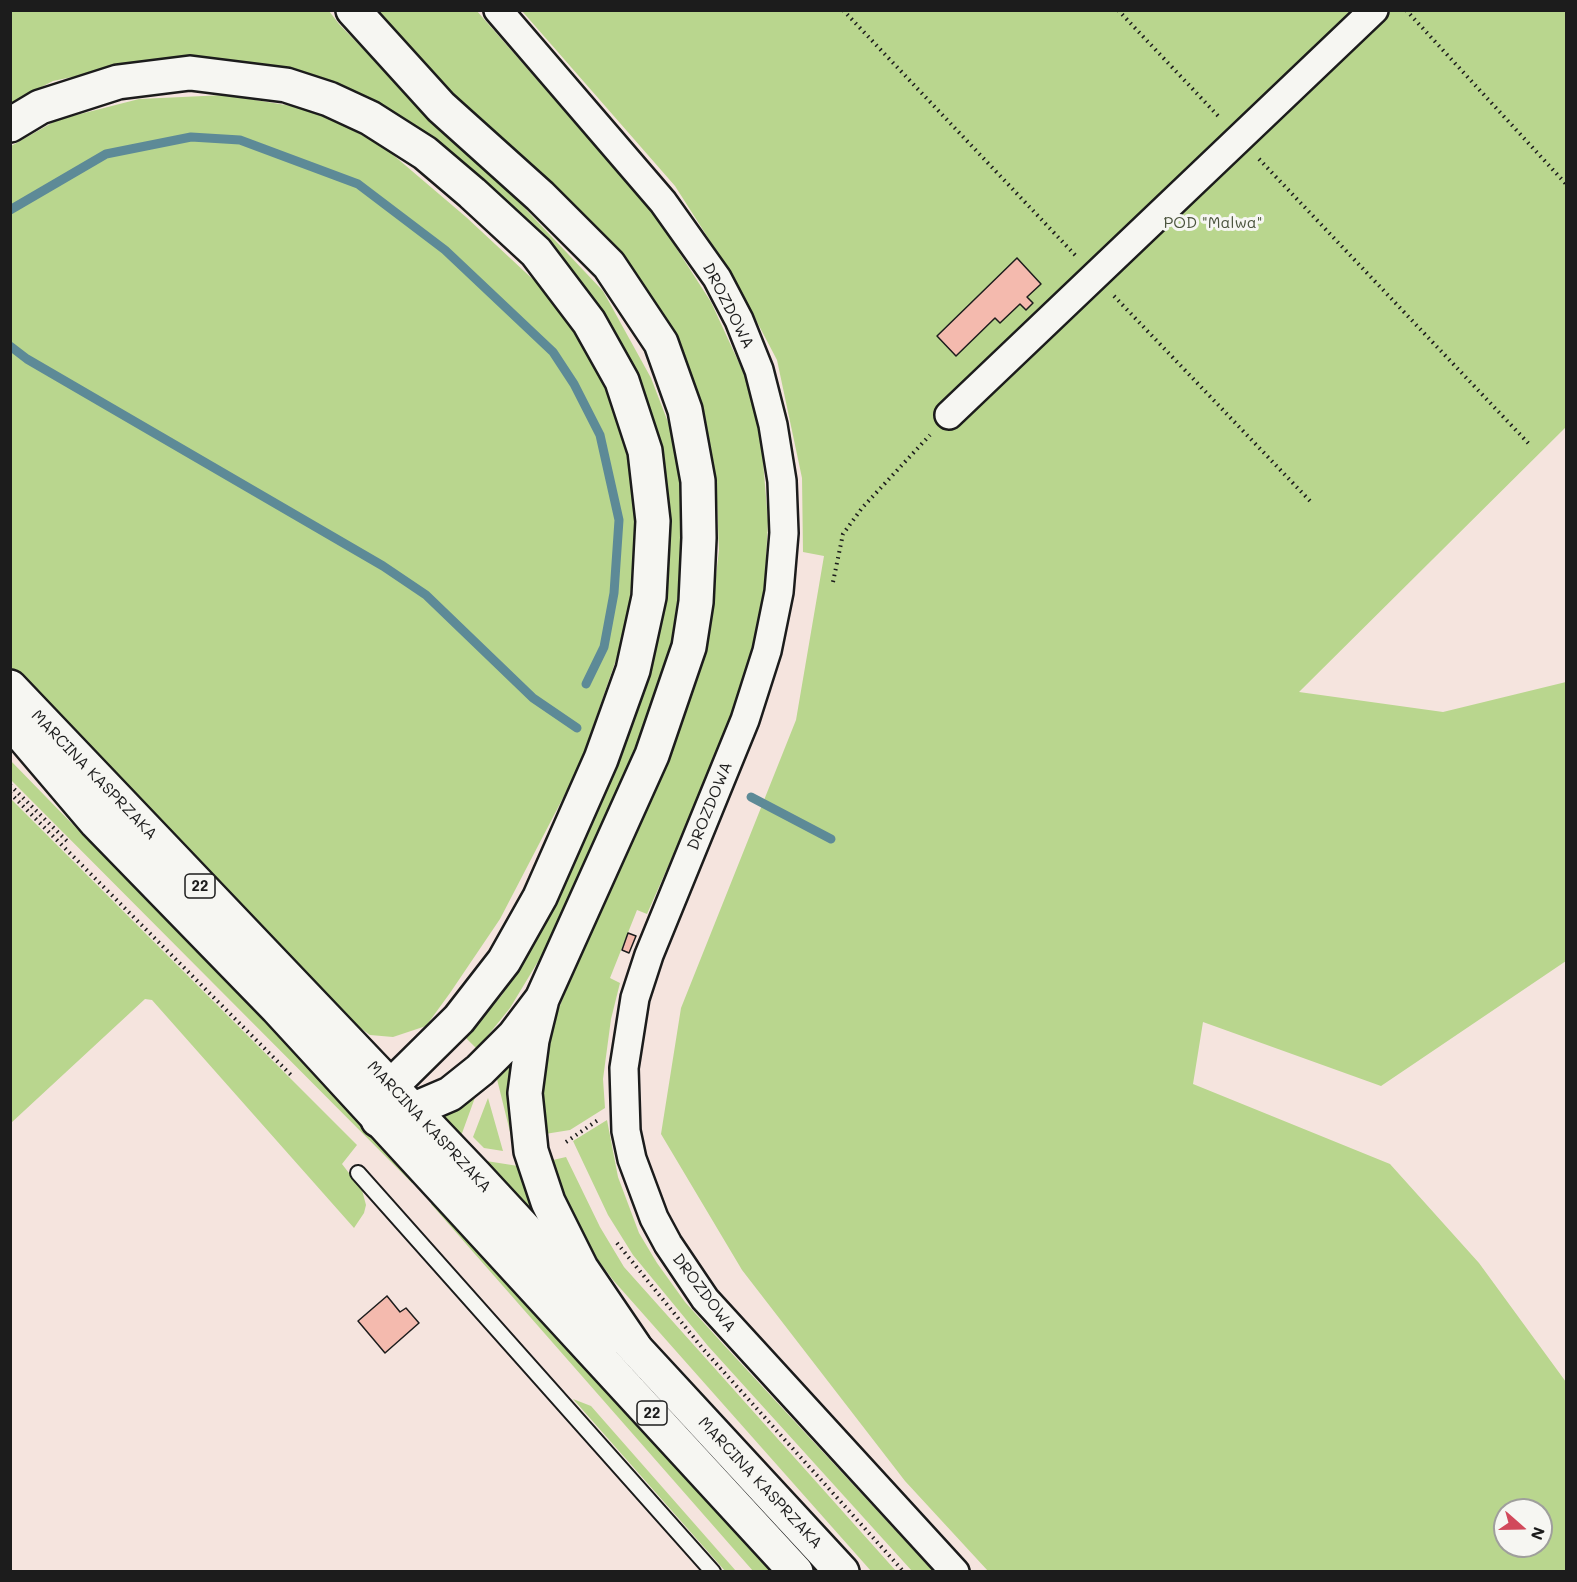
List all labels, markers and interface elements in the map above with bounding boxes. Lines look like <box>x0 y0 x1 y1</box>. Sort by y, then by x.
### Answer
park label: POD "Malwa" <box>1164 213 1262 233</box>
street label: DROZDOWA <box>698 260 758 352</box>
street label: MARCINA KASPRZAKA <box>27 706 161 844</box>
street label: DROZDOWA <box>684 759 736 853</box>
road number: 22 <box>185 874 215 898</box>
street label: MARCINA KASPRZAKA <box>363 1057 495 1197</box>
street label: DROZDOWA <box>668 1250 740 1336</box>
road number: 22 <box>637 1401 667 1425</box>
street label: MARCINA KASPRZAKA <box>694 1413 826 1553</box>
north arrow <box>1493 1498 1553 1558</box>
text: N <box>1527 1524 1550 1543</box>

